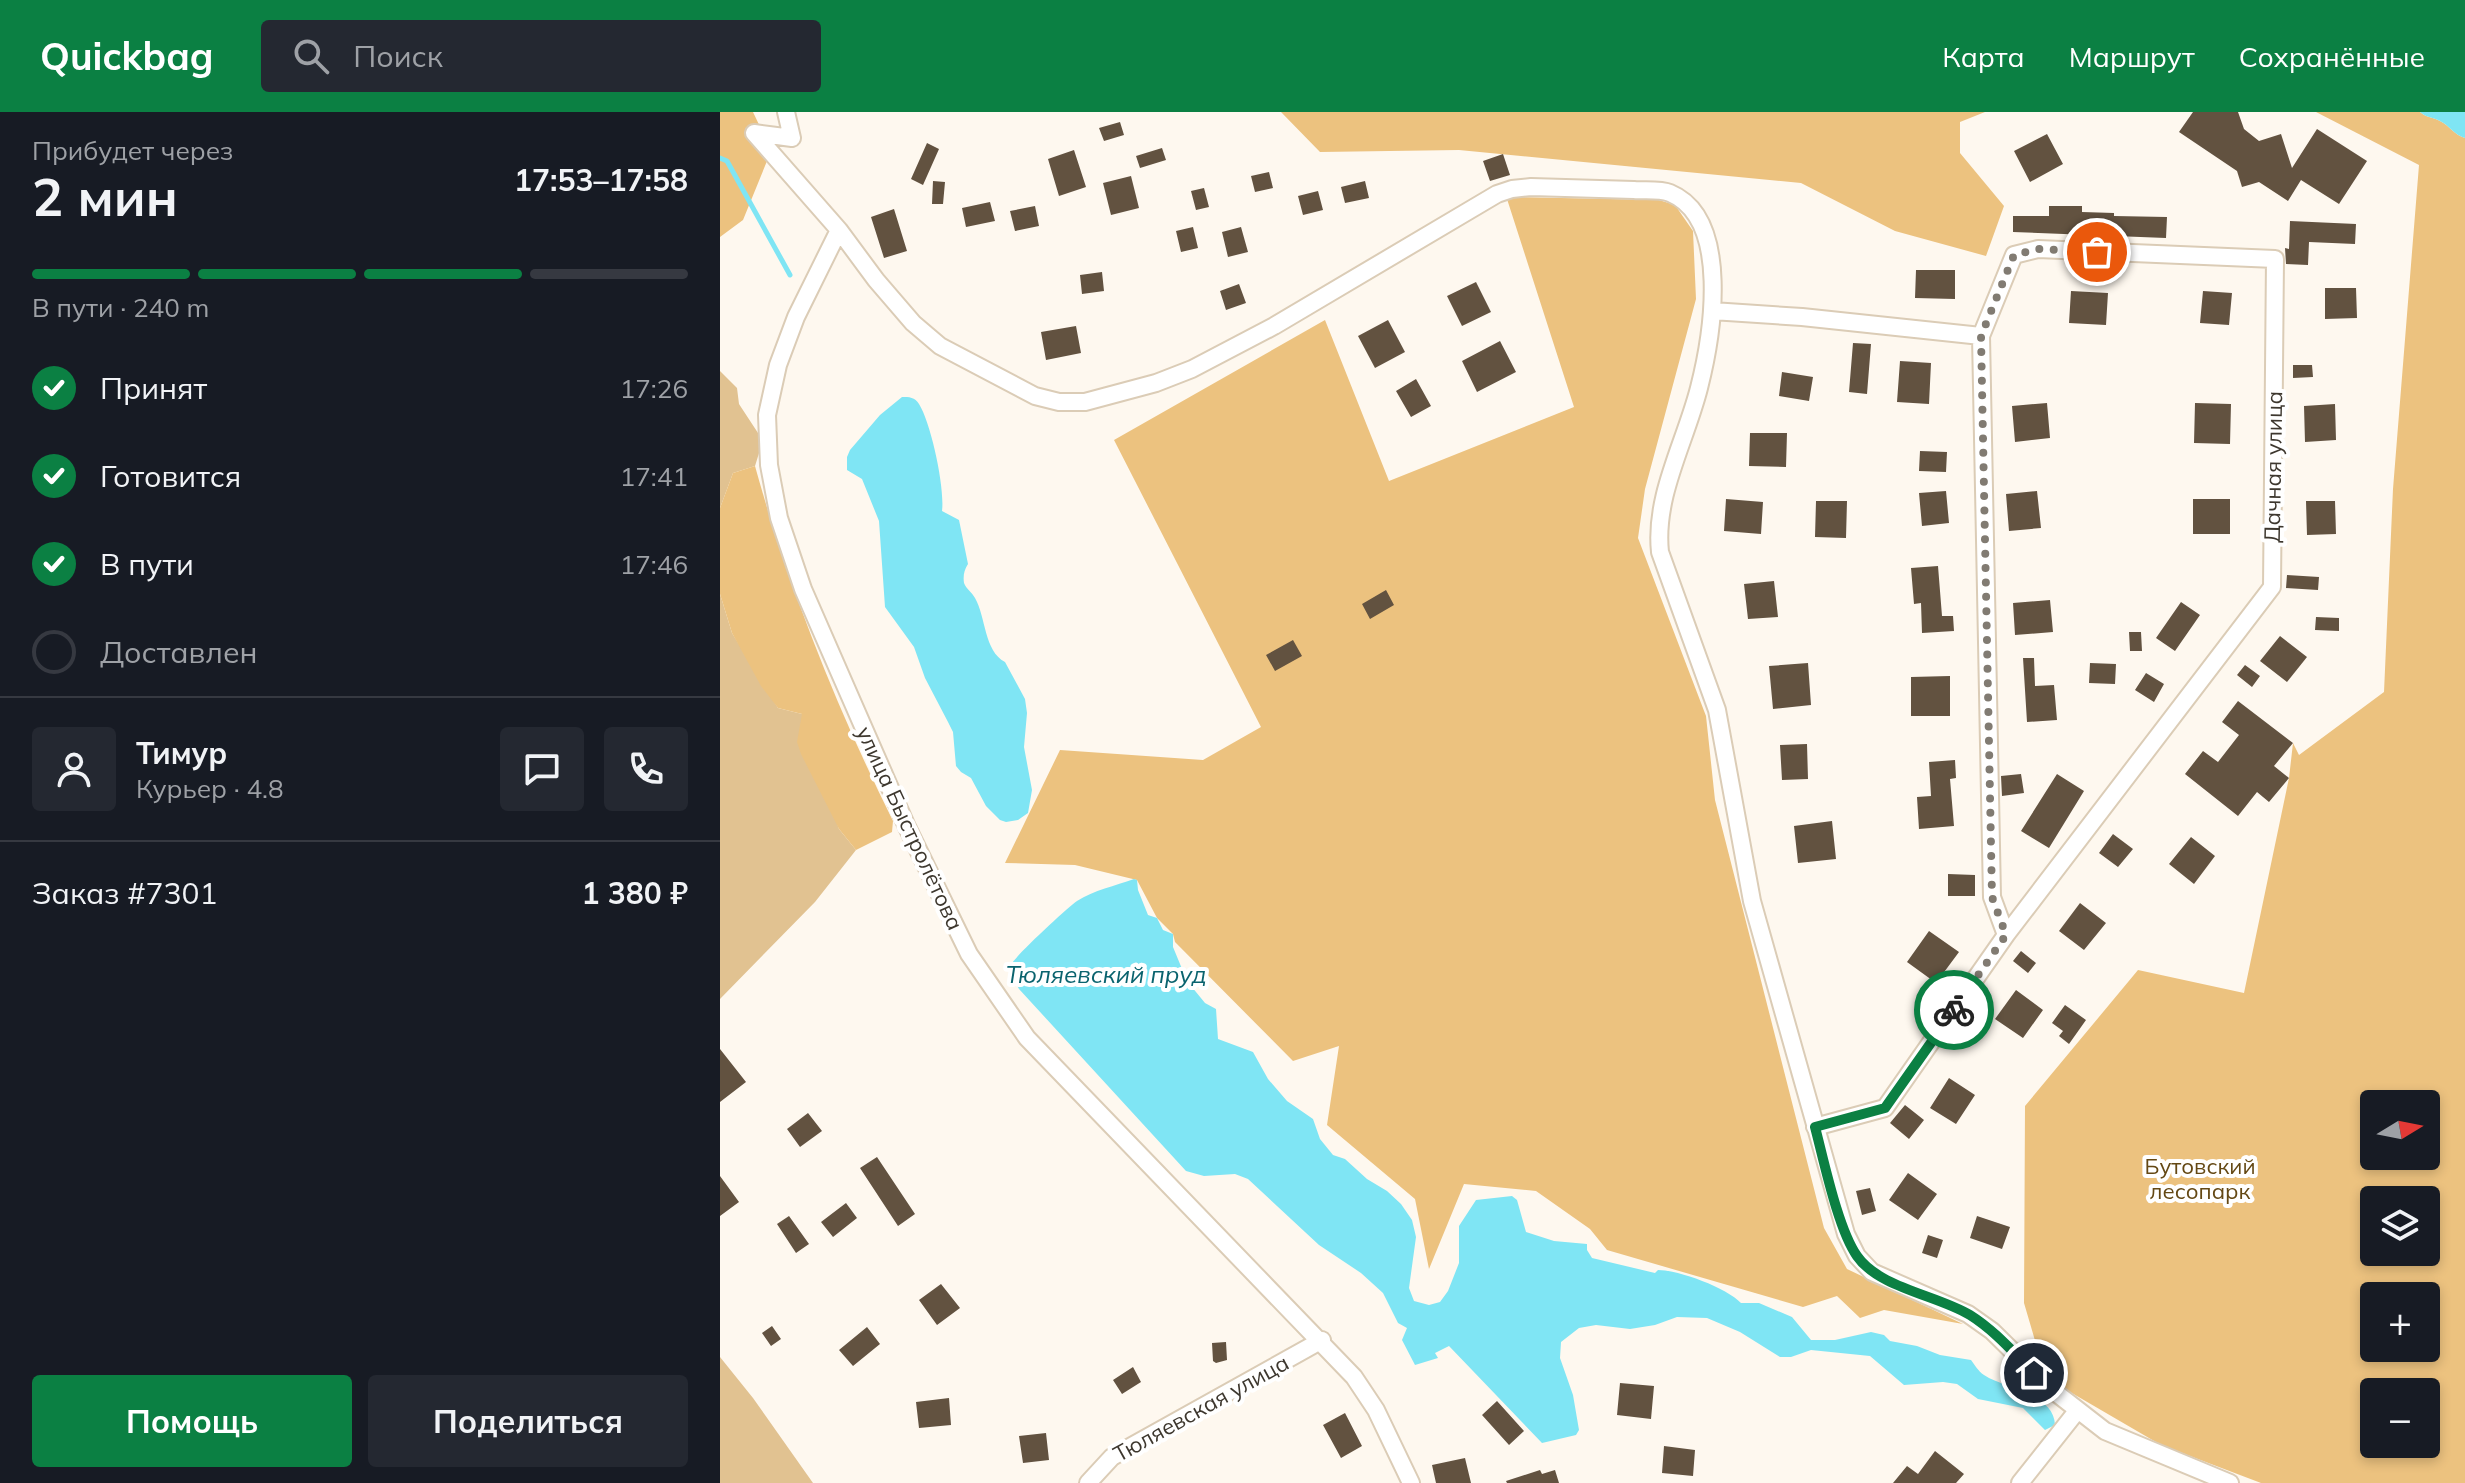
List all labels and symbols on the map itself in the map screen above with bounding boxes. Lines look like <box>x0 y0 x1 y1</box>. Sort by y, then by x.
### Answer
pin <box>2063 218 2131 286</box>
street label: Дачная улица <box>2258 391 2288 543</box>
street label: улица Быстролётова <box>850 722 970 934</box>
water label: Тюляевский пруд <box>1005 959 1207 989</box>
courier <box>1914 970 1994 1050</box>
north arrow <box>2360 1090 2440 1170</box>
park label: Бутовский лесопарк <box>2144 1152 2256 1205</box>
pin <box>2000 1339 2068 1407</box>
street label: Тюляевская улица <box>1108 1348 1294 1468</box>

